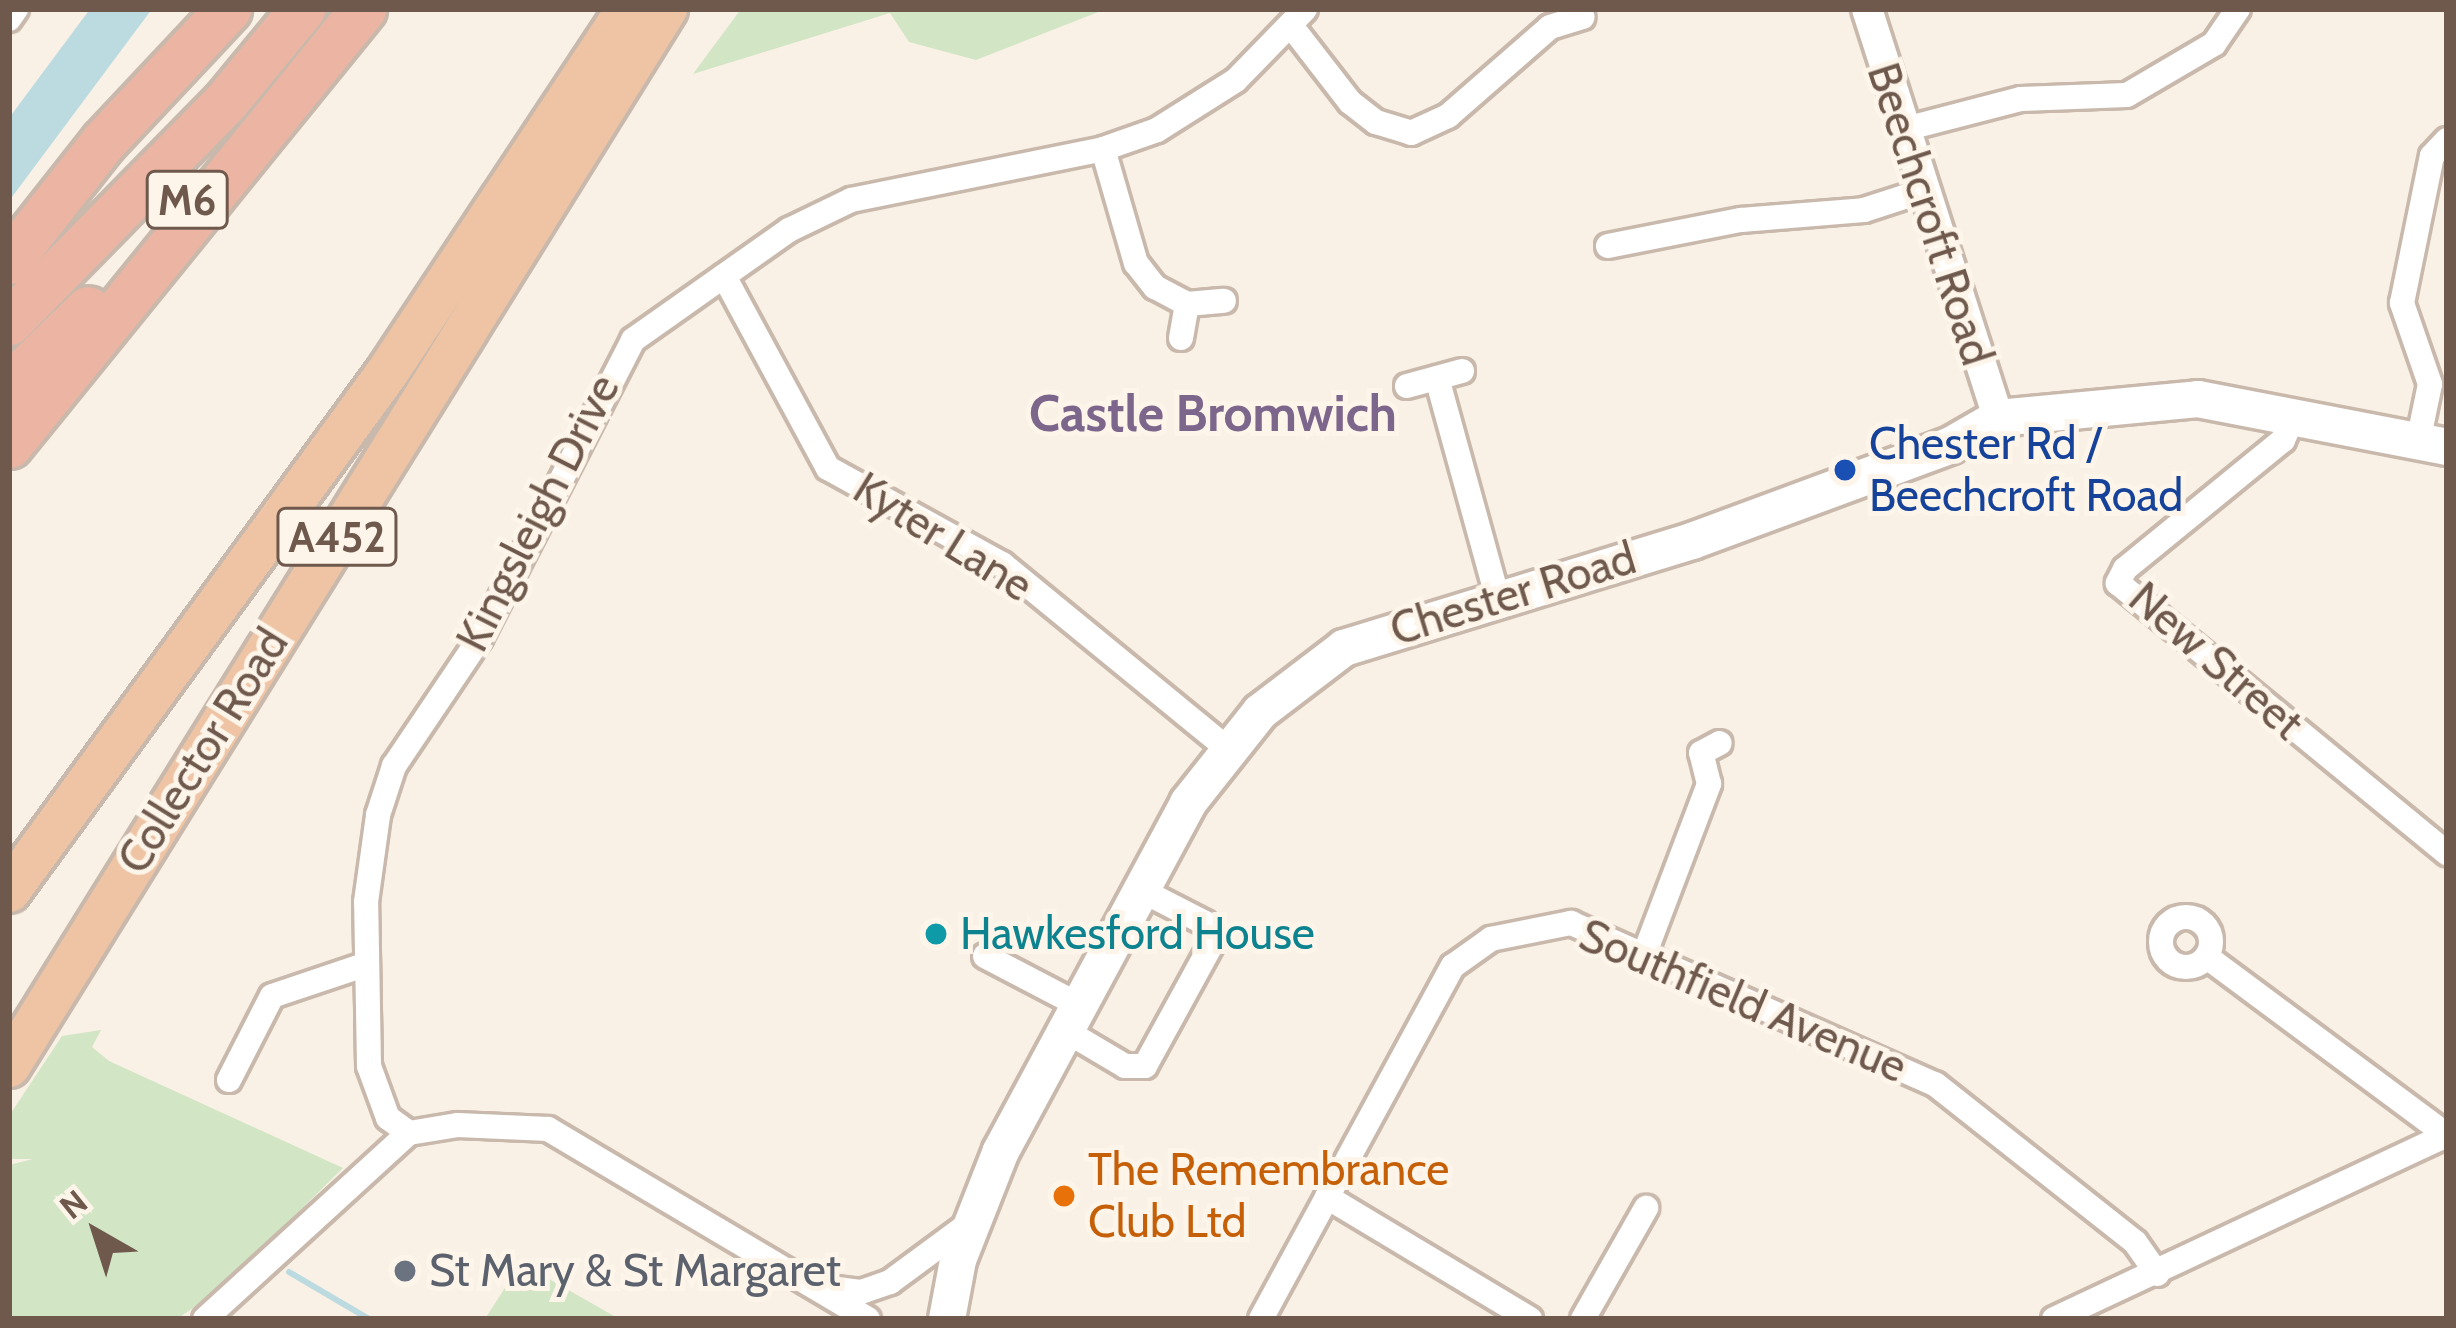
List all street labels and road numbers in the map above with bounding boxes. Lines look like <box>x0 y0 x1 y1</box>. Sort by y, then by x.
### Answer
street label: Beechcroft Road <box>1856 56 2004 372</box>
road number: M6 <box>145 164 229 236</box>
street label: Kingsleigh Drive <box>445 366 631 660</box>
street label: Kyter Lane <box>844 461 1042 613</box>
road number: A452 <box>274 501 400 573</box>
street label: Chester Road <box>1384 531 1642 657</box>
street label: New Street <box>2118 571 2314 751</box>
street label: Collector Road <box>106 619 300 883</box>
street label: Southfield Avenue <box>1572 908 1914 1094</box>

